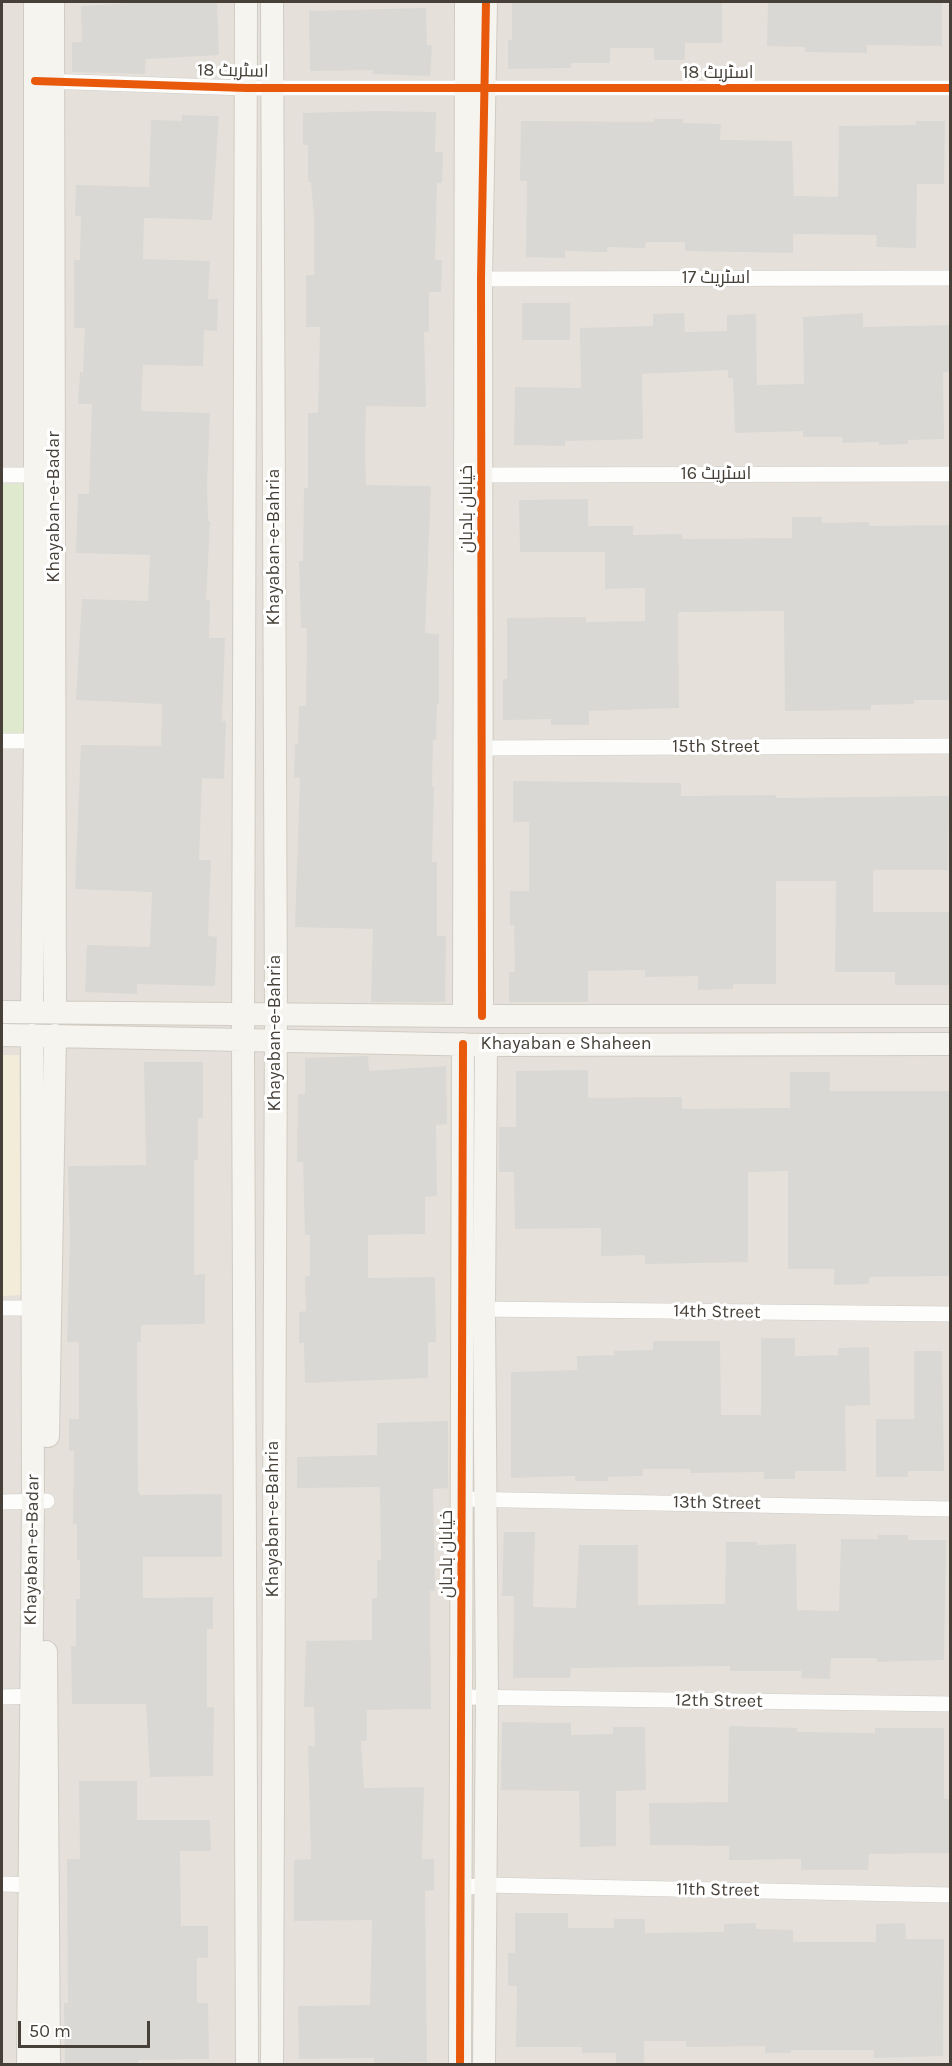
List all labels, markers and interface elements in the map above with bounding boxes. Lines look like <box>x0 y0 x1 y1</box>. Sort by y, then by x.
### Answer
street label: اسٹریٹ 18 <box>197 60 269 82</box>
street label: اسٹریٹ 18 <box>682 62 754 84</box>
street label: اسٹریٹ 17 <box>682 267 750 289</box>
street label: Khayaban-e-Badar <box>43 431 65 583</box>
street label: اسٹریٹ 16 <box>681 463 751 485</box>
street label: خیابان بادبان <box>456 465 478 553</box>
street label: Khayaban-e-Bahria <box>263 469 285 625</box>
street label: 15th Street <box>672 736 760 758</box>
street label: Khayaban-e-Bahria <box>264 955 286 1111</box>
street label: Khayaban e Shaheen <box>480 1033 652 1055</box>
street label: 14th Street <box>673 1300 761 1324</box>
street label: Khayaban-e-Bahria <box>262 1441 284 1597</box>
street label: Khayaban-e-Badar <box>20 1474 44 1626</box>
street label: 13th Street <box>673 1491 761 1515</box>
street label: خیابان بادبان <box>436 1510 458 1598</box>
street label: 12th Street <box>675 1689 763 1713</box>
street label: 11th Street <box>676 1878 760 1902</box>
scale bar <box>21 2009 153 2047</box>
text: 50 m <box>29 2020 71 2042</box>

